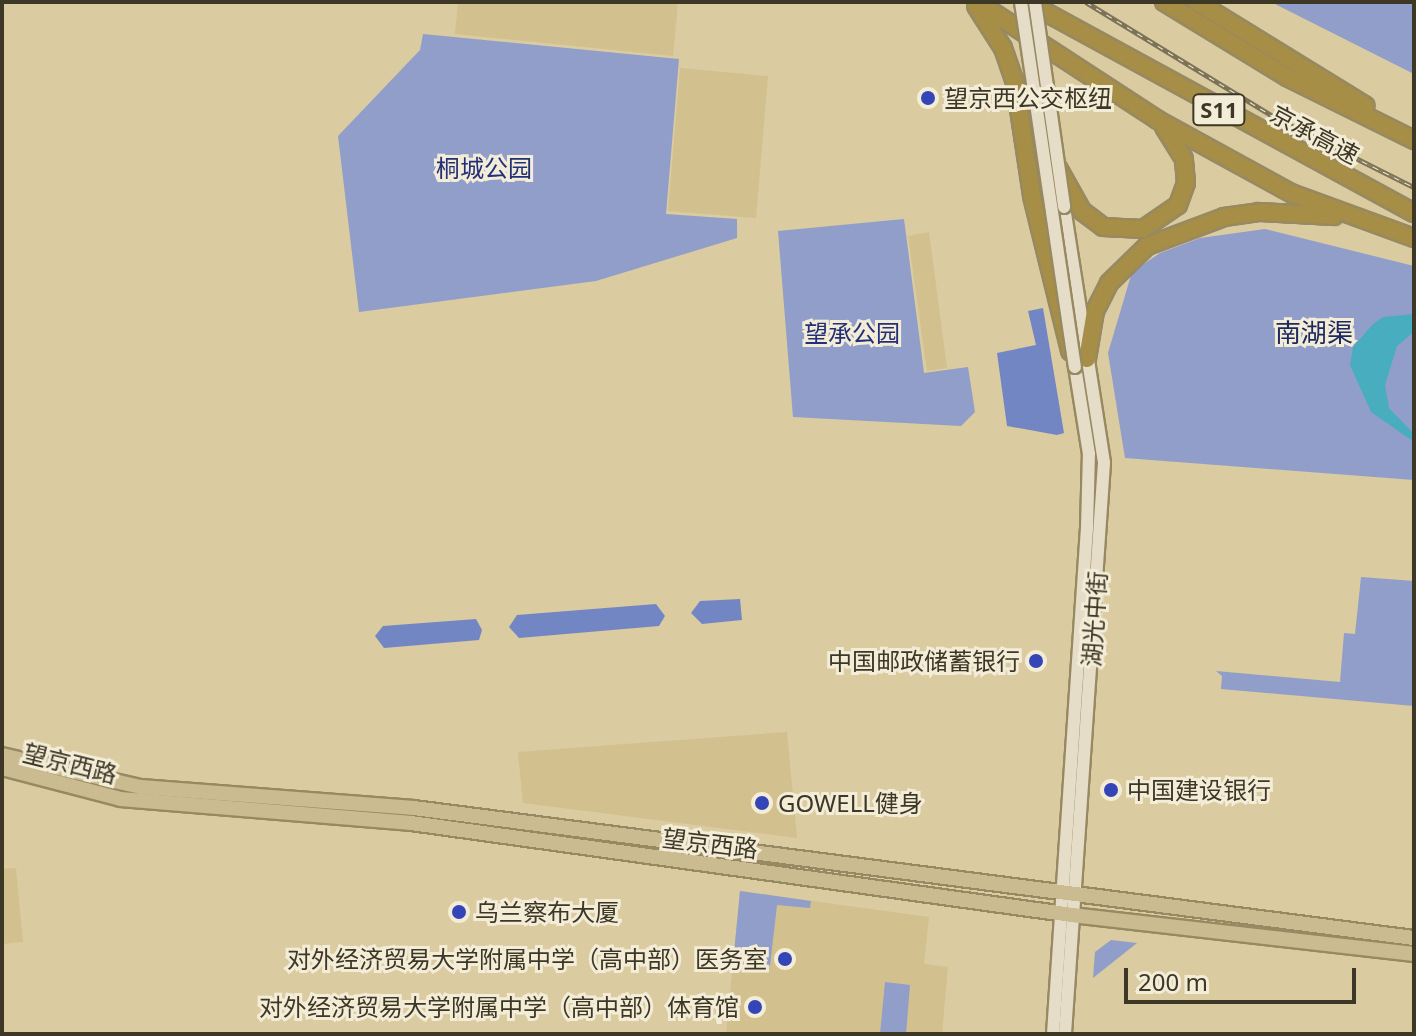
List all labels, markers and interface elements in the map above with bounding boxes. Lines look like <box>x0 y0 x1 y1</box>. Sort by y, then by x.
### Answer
place label: 望京西公交枢纽 <box>944 84 1112 112</box>
marker: 望京西公交枢纽 <box>919 89 937 107</box>
road number: S11 <box>1191 92 1247 128</box>
street label: 京承高速 <box>1266 99 1364 169</box>
park label: 桐城公园 <box>436 154 532 182</box>
district label: 南湖渠 <box>1275 317 1353 349</box>
park label: 望承公园 <box>804 319 900 347</box>
street label: 湖光中街 <box>1076 570 1112 668</box>
place label: 中国邮政储蓄银行 <box>828 647 1020 675</box>
marker: 中国邮政储蓄银行 <box>1027 652 1045 670</box>
street label: 望京西路 <box>20 737 120 789</box>
place label: 中国建设银行 <box>1127 776 1271 804</box>
marker: 中国建设银行 <box>1102 781 1120 799</box>
place label: GOWELL健身 <box>778 789 923 817</box>
marker: GOWELL健身 <box>753 794 771 812</box>
street label: 望京西路 <box>661 823 759 863</box>
place label: 乌兰察布大厦 <box>475 898 619 926</box>
marker: 乌兰察布大厦 <box>450 903 468 921</box>
place label: 对外经济贸易大学附属中学（高中部）医务室 <box>287 945 767 973</box>
marker: 对外经济贸易大学附属中学（高中部）医务室 <box>774 948 796 970</box>
scale bar <box>1128 952 1360 1002</box>
text: 200 m <box>1138 965 1208 998</box>
place label: 对外经济贸易大学附属中学（高中部）体育馆 <box>259 993 739 1021</box>
marker: 对外经济贸易大学附属中学（高中部）体育馆 <box>746 998 764 1016</box>

